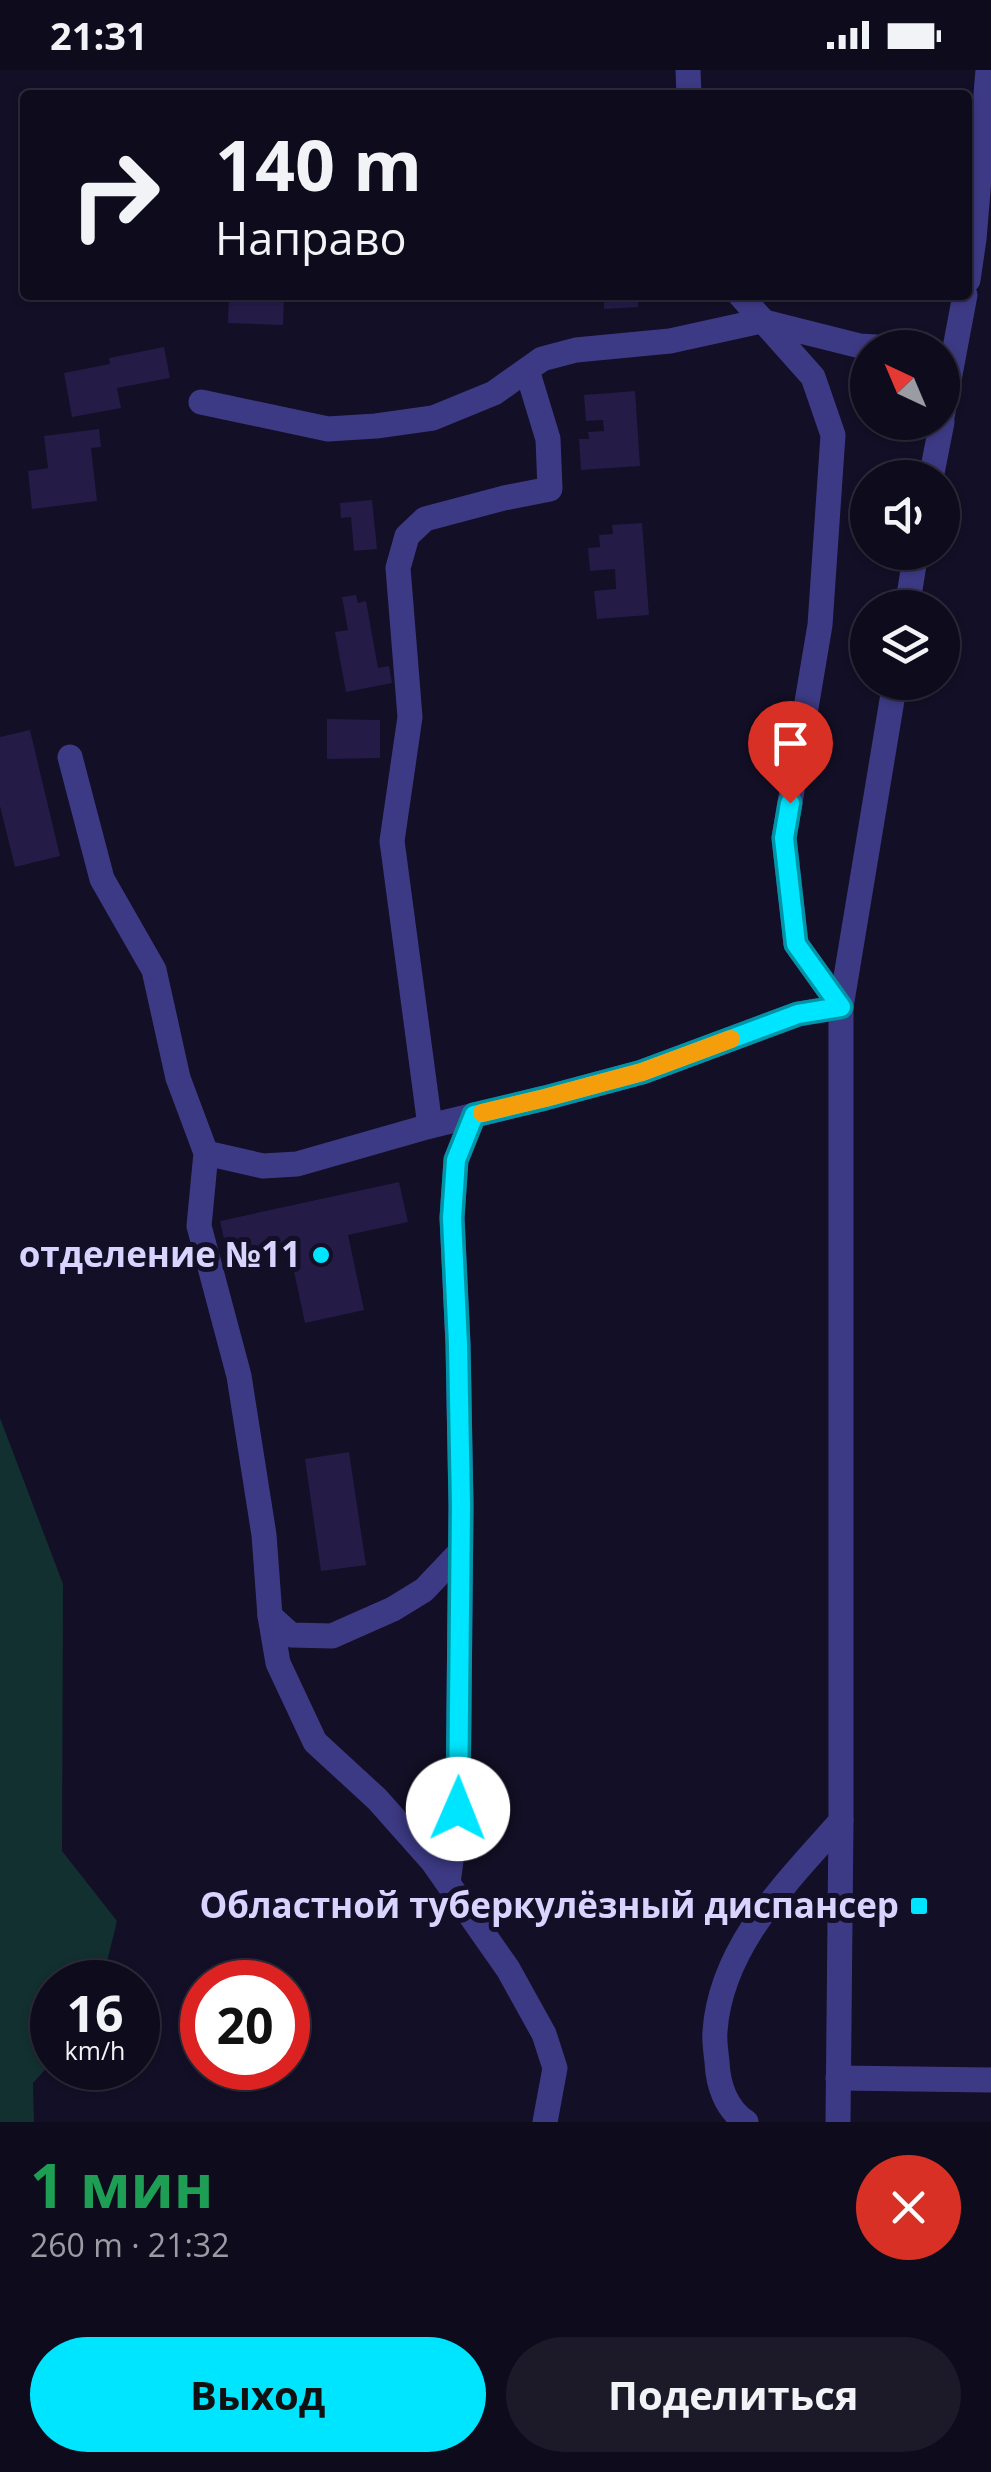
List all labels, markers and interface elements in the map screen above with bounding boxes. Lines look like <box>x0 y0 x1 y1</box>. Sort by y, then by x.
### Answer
text: 21:31 <box>50 9 148 61</box>
text: 140 m <box>215 116 422 212</box>
icon: right <box>50 130 180 260</box>
text: Направо <box>215 207 407 268</box>
north arrow <box>850 330 960 440</box>
map controls <box>850 330 960 700</box>
button: sound <box>850 460 960 570</box>
button: layers <box>850 590 960 700</box>
pin <box>748 701 833 804</box>
icon: arrive <box>763 716 818 771</box>
place label: отделение №11 <box>19 1230 301 1277</box>
marker: отделение №11 <box>310 1244 332 1266</box>
position arrow <box>406 1757 510 1861</box>
place label: Областной туберкулёзный диспансер <box>199 1881 899 1928</box>
marker: Областной туберкулёзный диспансер <box>908 1895 930 1917</box>
speed limit sign: 20 <box>180 1960 310 2090</box>
text: 16 <box>66 1979 124 2047</box>
text: km/h <box>65 2033 125 2067</box>
text: 1 мин <box>30 2144 214 2226</box>
button: close <box>856 2155 961 2260</box>
text: 260 m · 21:32 <box>30 2223 229 2266</box>
button: Выход <box>30 2337 486 2452</box>
button: Поделиться <box>506 2337 961 2452</box>

